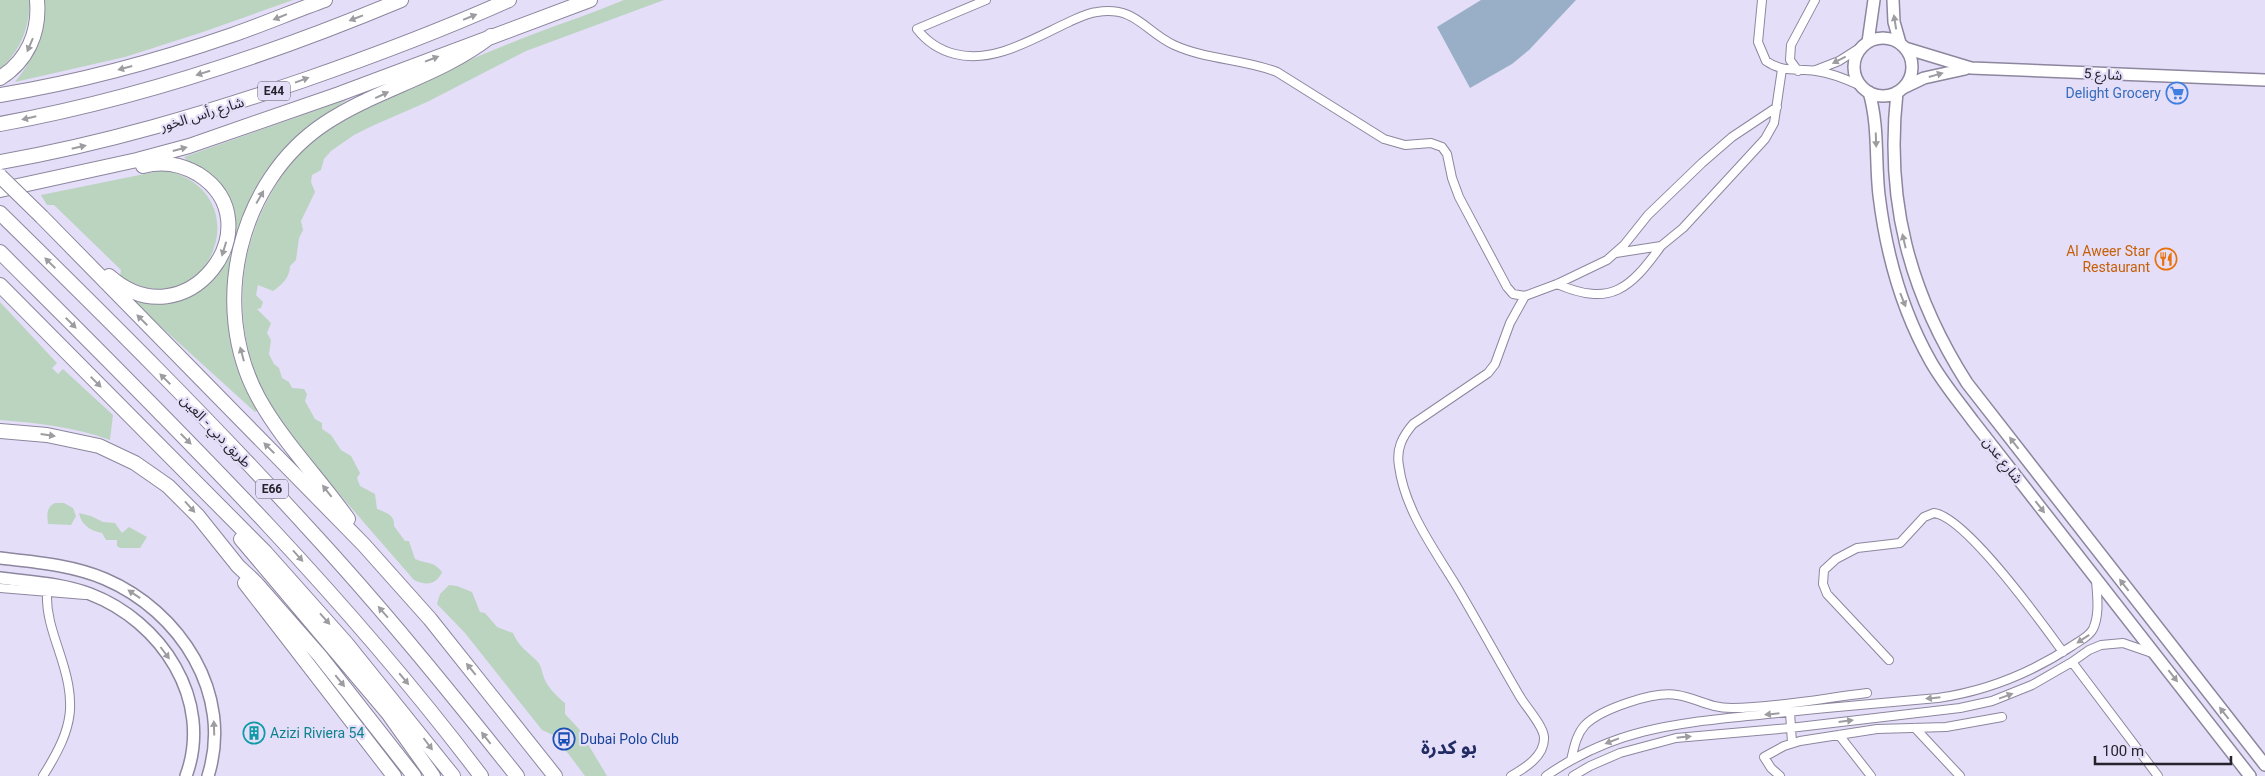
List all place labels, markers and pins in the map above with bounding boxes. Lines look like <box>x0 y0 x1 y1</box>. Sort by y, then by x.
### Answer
supermarket icon: Delight Grocery <box>2165 81 2189 105</box>
place label: Delight Grocery <box>2066 85 2161 101</box>
place label: Al Aweer Star Restaurant <box>2066 243 2150 275</box>
restaurant icon: Al Aweer Star Restaurant <box>2154 247 2178 271</box>
building icon: Azizi Riviera 54 <box>242 721 266 745</box>
place label: Azizi Riviera 54 <box>270 725 364 741</box>
bus stop icon: Dubai Polo Club <box>552 727 576 751</box>
place label: Dubai Polo Club <box>580 731 679 747</box>

